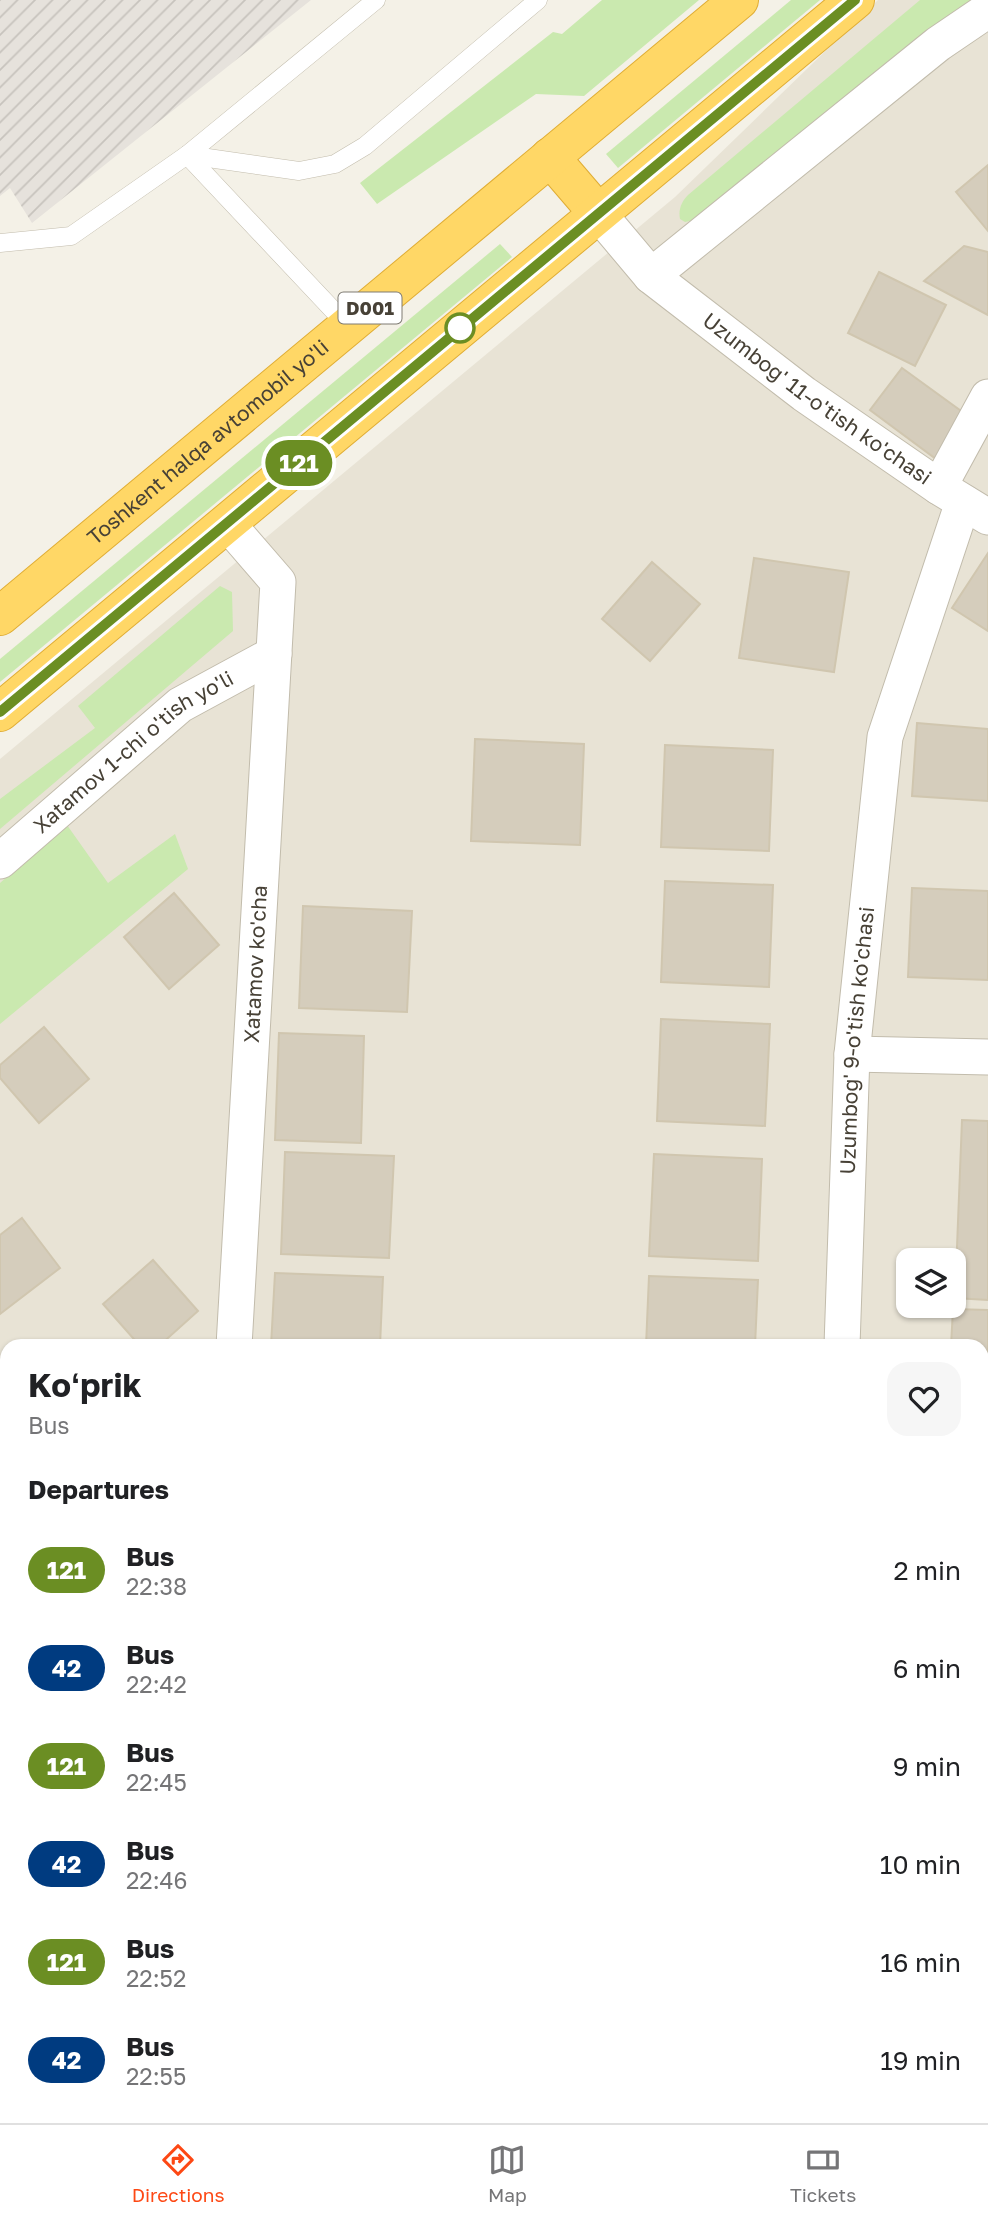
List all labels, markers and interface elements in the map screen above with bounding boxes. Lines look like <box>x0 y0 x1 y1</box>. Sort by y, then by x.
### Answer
road number: D001 <box>338 292 402 324</box>
street label: Uzumbog' 11-o'tish ko'chasi <box>698 307 937 490</box>
unlabelled marker <box>445 313 475 343</box>
street label: Toshkent halqa avtomobil yo'li <box>81 334 334 550</box>
line badge: 121 <box>259 440 339 486</box>
text: 121 <box>279 448 319 477</box>
street label: Xatamov 1-chi o'tish yo'li <box>28 665 238 838</box>
street label: Xatamov ko'cha <box>238 884 272 1043</box>
street label: Uzumbog' 9-o'tish ko'chasi <box>834 905 879 1175</box>
map controls <box>896 1248 966 1318</box>
button: layers <box>896 1248 966 1318</box>
button: heart <box>887 1362 961 1436</box>
text: Koʻprik <box>28 1365 142 1404</box>
text: Bus <box>28 1411 70 1439</box>
text: Departures <box>28 1474 169 1505</box>
text: Bus <box>126 1541 174 1572</box>
text: 121 <box>47 1555 86 1584</box>
text: 2 min <box>893 1555 961 1586</box>
text: 22:38 <box>126 1572 187 1600</box>
text: Bus <box>126 1639 174 1670</box>
text: 42 <box>52 1653 81 1682</box>
text: 6 min <box>893 1653 961 1684</box>
text: 22:42 <box>126 1670 187 1698</box>
text: Bus <box>126 1737 174 1768</box>
text: 121 <box>47 1751 86 1780</box>
text: 9 min <box>893 1751 961 1782</box>
text: 22:45 <box>126 1768 187 1796</box>
text: Bus <box>126 1835 174 1866</box>
text: 42 <box>52 1849 81 1878</box>
text: 10 min <box>880 1849 961 1880</box>
text: 22:46 <box>126 1866 188 1894</box>
text: Bus <box>126 1933 174 1964</box>
text: 121 <box>47 1947 86 1976</box>
text: 16 min <box>880 1947 961 1978</box>
text: 22:52 <box>126 1964 186 1992</box>
text: Bus <box>126 2031 174 2062</box>
text: 42 <box>52 2045 81 2074</box>
text: 19 min <box>880 2045 961 2076</box>
text: 22:55 <box>126 2062 186 2090</box>
tab: Directions <box>132 2141 225 2206</box>
tab: Map <box>488 2141 527 2206</box>
tab: Tickets <box>790 2141 856 2206</box>

